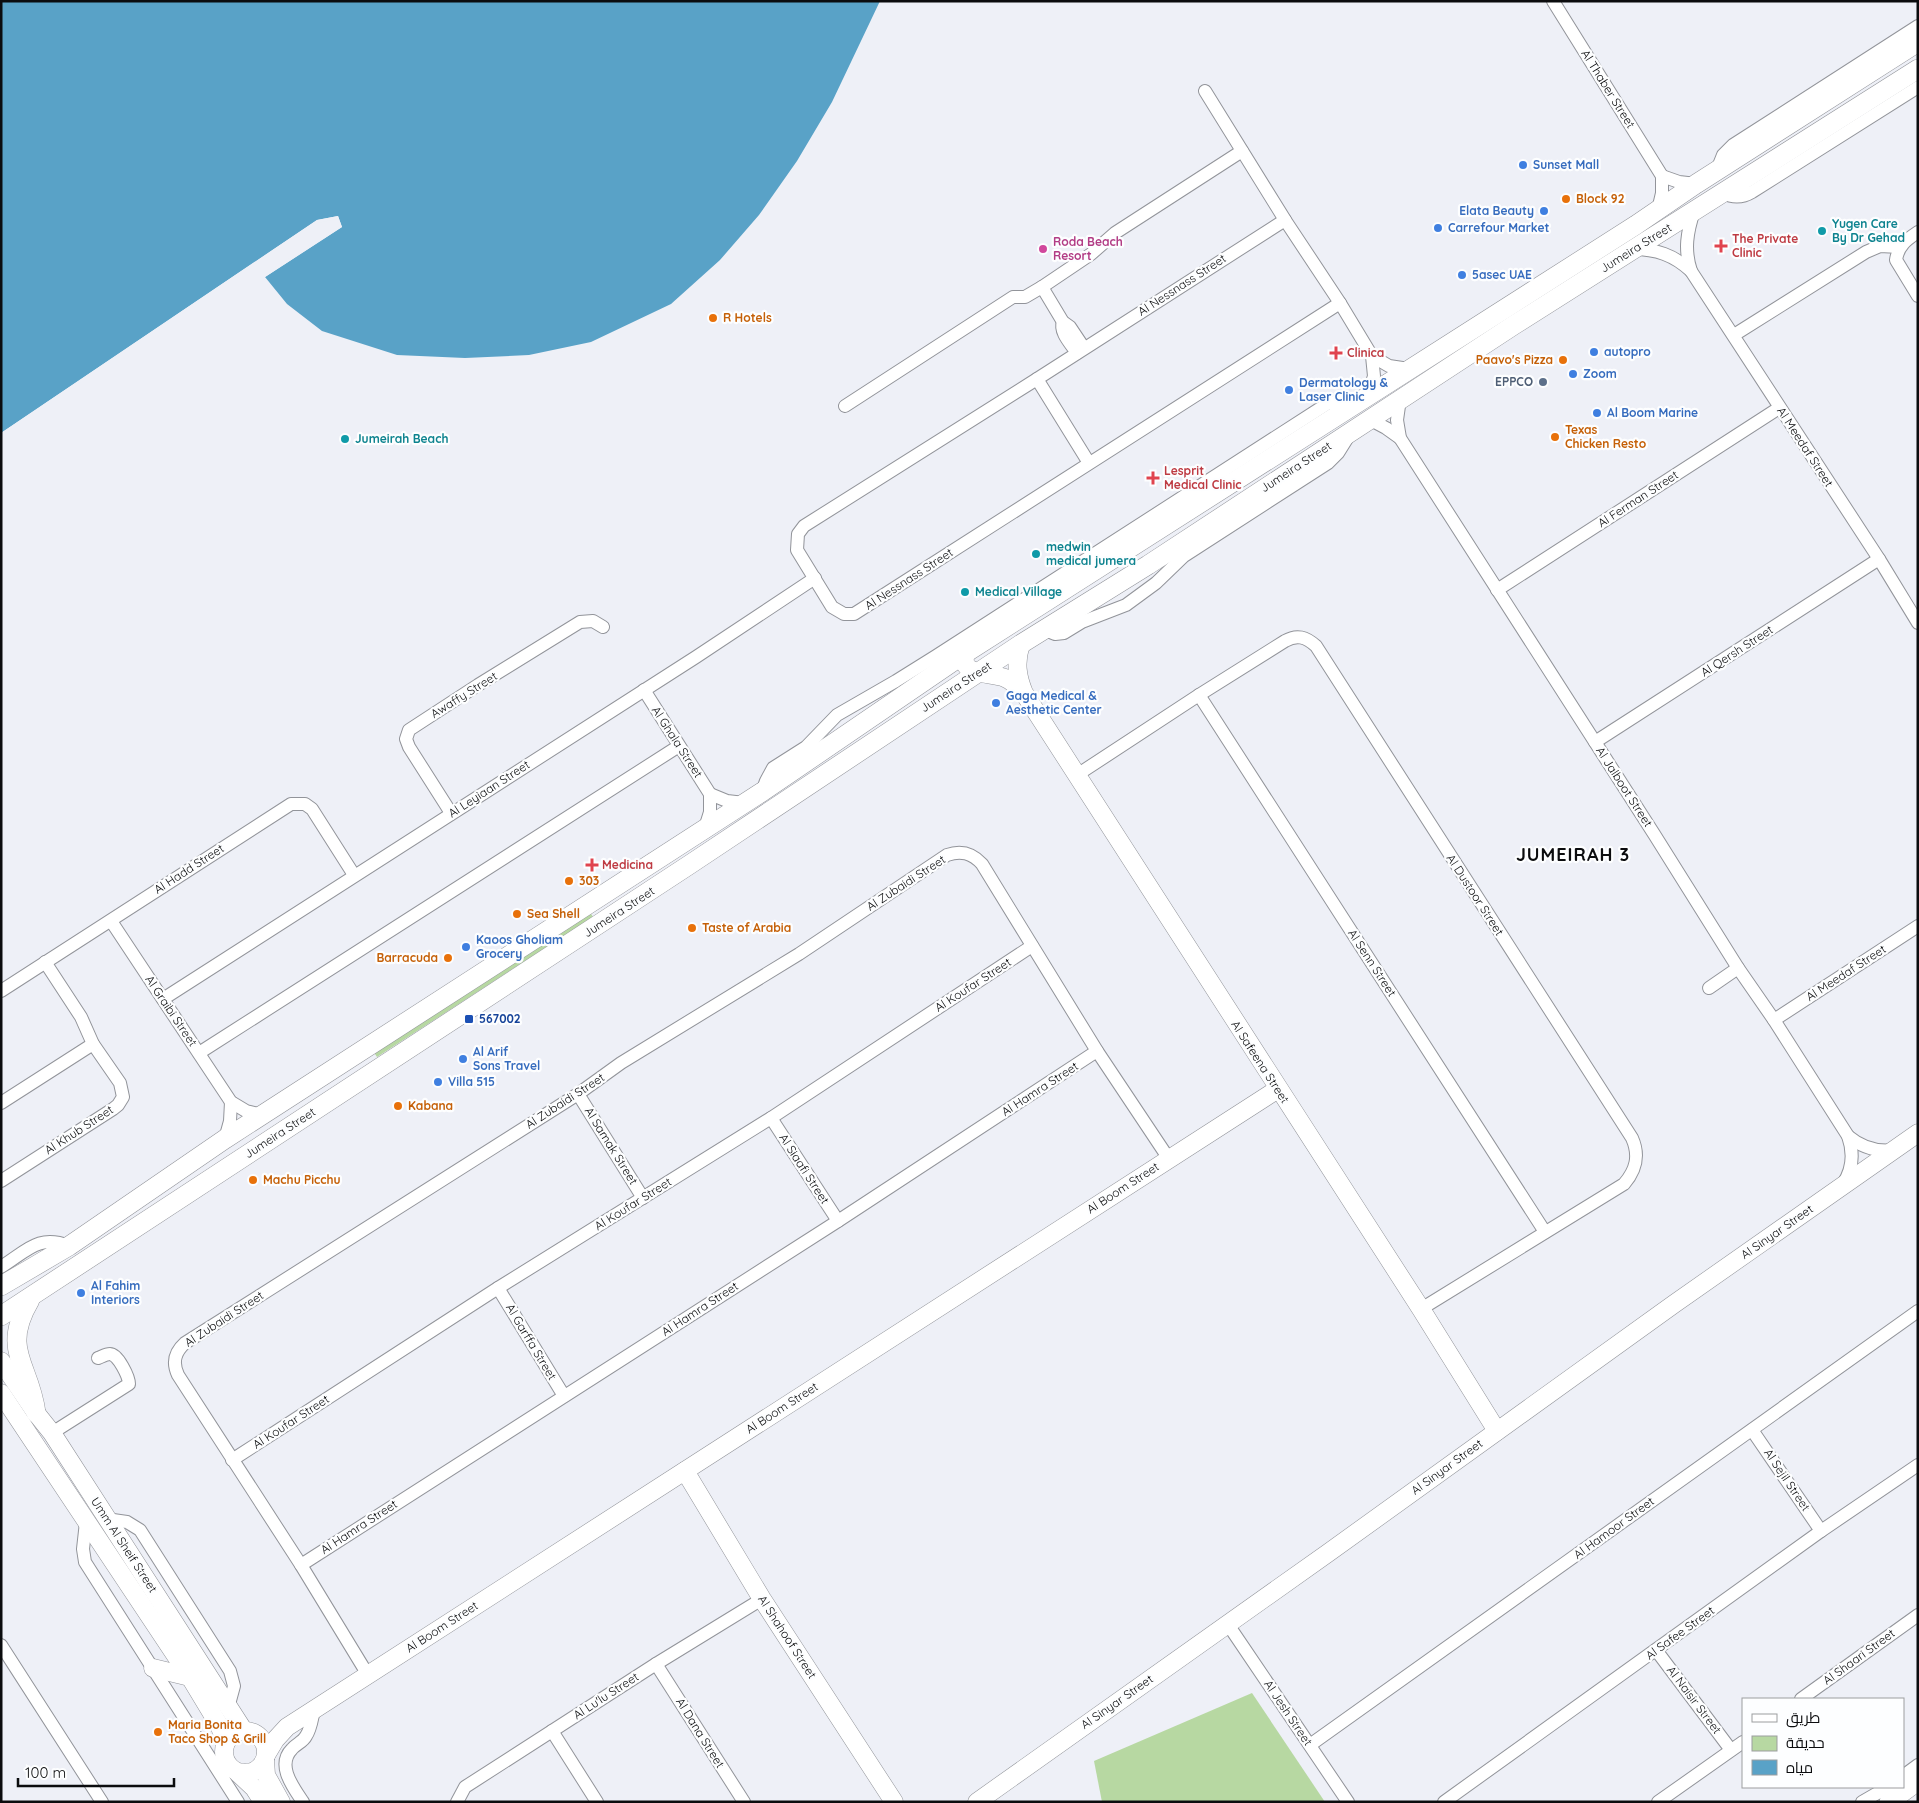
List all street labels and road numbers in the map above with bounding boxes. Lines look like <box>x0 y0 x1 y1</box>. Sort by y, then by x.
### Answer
street label: Al Thaber Street <box>1578 47 1639 131</box>
street label: Jumeira Street <box>1597 220 1674 276</box>
street label: Al Nessnass Street <box>1135 250 1229 319</box>
street label: Al Meedaf Street <box>1774 404 1837 489</box>
street label: Jumeira Street <box>1257 438 1334 495</box>
street label: Al Ferman Street <box>1595 467 1681 530</box>
street label: Al Nessnass Street <box>862 544 956 613</box>
street label: Al Qersh Street <box>1698 622 1776 680</box>
street label: Jumeira Street <box>917 658 994 715</box>
street label: Awaffy Street <box>428 668 500 721</box>
street label: Al Ghala Street <box>649 703 706 780</box>
street label: Al Jalboot Street <box>1593 744 1656 830</box>
street label: Al Leyiaan Street <box>445 757 532 820</box>
street label: Al Hadd Street <box>151 840 227 897</box>
street label: Al Zubaidi Street <box>863 851 948 914</box>
street label: Al Dustoor Street <box>1444 851 1507 938</box>
street label: Jumeira Street <box>580 883 657 940</box>
street label: Al Senn Street <box>1345 926 1400 999</box>
street label: Al Meedaf Street <box>1803 941 1888 1004</box>
street label: Al Koufar Street <box>932 954 1014 1015</box>
street label: Al Graibi Street <box>142 972 201 1049</box>
street label: Al Safeena Street <box>1228 1018 1293 1106</box>
street label: Al Hamra Street <box>999 1058 1081 1119</box>
street label: Al Zubaidi Street <box>522 1069 607 1132</box>
street label: Al Khub Street <box>42 1102 116 1157</box>
street label: Jumeira Street <box>241 1104 318 1161</box>
street label: Al Samak Street <box>582 1104 641 1187</box>
street label: Al Siaafi Street <box>776 1131 833 1207</box>
street label: Al Boom Street <box>1084 1159 1162 1217</box>
street label: Al Koufar Street <box>591 1174 674 1233</box>
street label: Al Sinyar Street <box>1738 1201 1816 1262</box>
street label: Al Hamra Street <box>659 1278 741 1339</box>
street label: Al Zubaidi Street <box>181 1287 266 1350</box>
street label: Al Garffa Street <box>503 1301 560 1383</box>
street label: Al Boom Street <box>743 1379 821 1437</box>
street label: Al Koufar Street <box>250 1391 332 1452</box>
street label: Al Sinyar Street <box>1408 1436 1485 1498</box>
street label: Al Sejil Street <box>1761 1446 1814 1514</box>
street label: Al Hamoor Street <box>1571 1493 1657 1562</box>
street label: Umm Al Sheif Street <box>88 1494 161 1595</box>
street label: Al Hamra Street <box>318 1496 400 1557</box>
street label: Al Shahoof Street <box>755 1592 820 1681</box>
street label: Al Boom Street <box>403 1598 481 1656</box>
street label: Al Safee Street <box>1642 1603 1717 1663</box>
street label: Al Shaari Street <box>1820 1625 1898 1688</box>
street label: Al Naisir Street <box>1664 1663 1725 1737</box>
street label: Al Lu'lu Street <box>570 1669 641 1722</box>
street label: Al Sinyar Street <box>1078 1671 1156 1732</box>
street label: Al Jesh Street <box>1261 1677 1316 1748</box>
street label: Al Dana Street <box>673 1695 728 1771</box>

